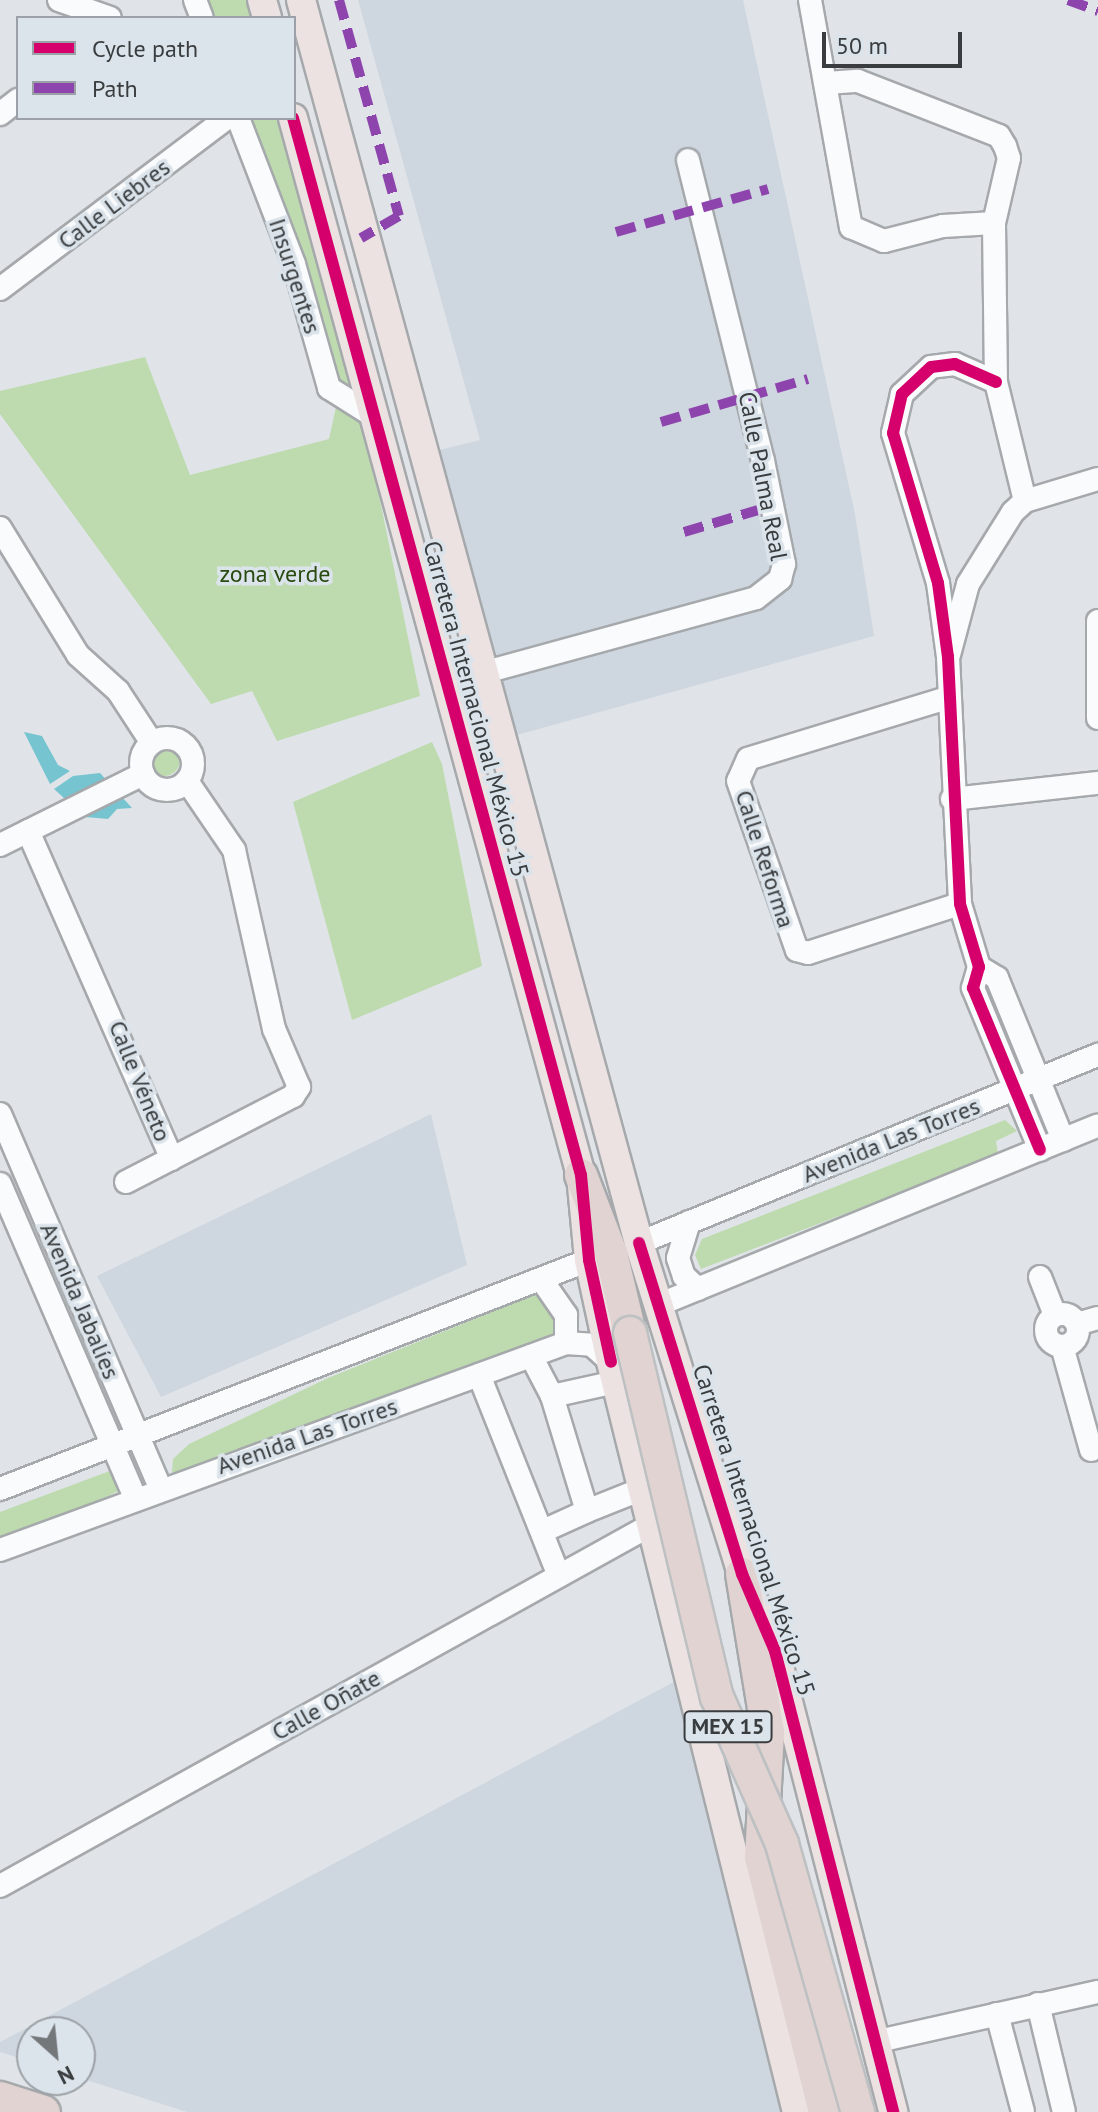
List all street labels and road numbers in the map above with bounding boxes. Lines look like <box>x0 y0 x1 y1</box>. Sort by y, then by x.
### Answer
street label: Calle Liebres <box>53 153 175 255</box>
street label: Insurgentes <box>263 215 327 337</box>
street label: Calle Palma Real <box>733 389 793 563</box>
street label: Carretera Internacional México 15 <box>417 538 535 880</box>
street label: Calle Reforma <box>729 787 801 931</box>
street label: Calle Véneto <box>103 1016 177 1146</box>
street label: Avenida Las Torres <box>798 1091 984 1189</box>
street label: Avenida Jabalíes <box>34 1219 126 1383</box>
street label: Carretera Internacional México 15 <box>687 1360 821 1700</box>
street label: Avenida Las Torres <box>213 1392 401 1480</box>
street label: Calle Oñate <box>267 1663 385 1747</box>
road number: MEX 15 <box>682 1709 774 1745</box>

